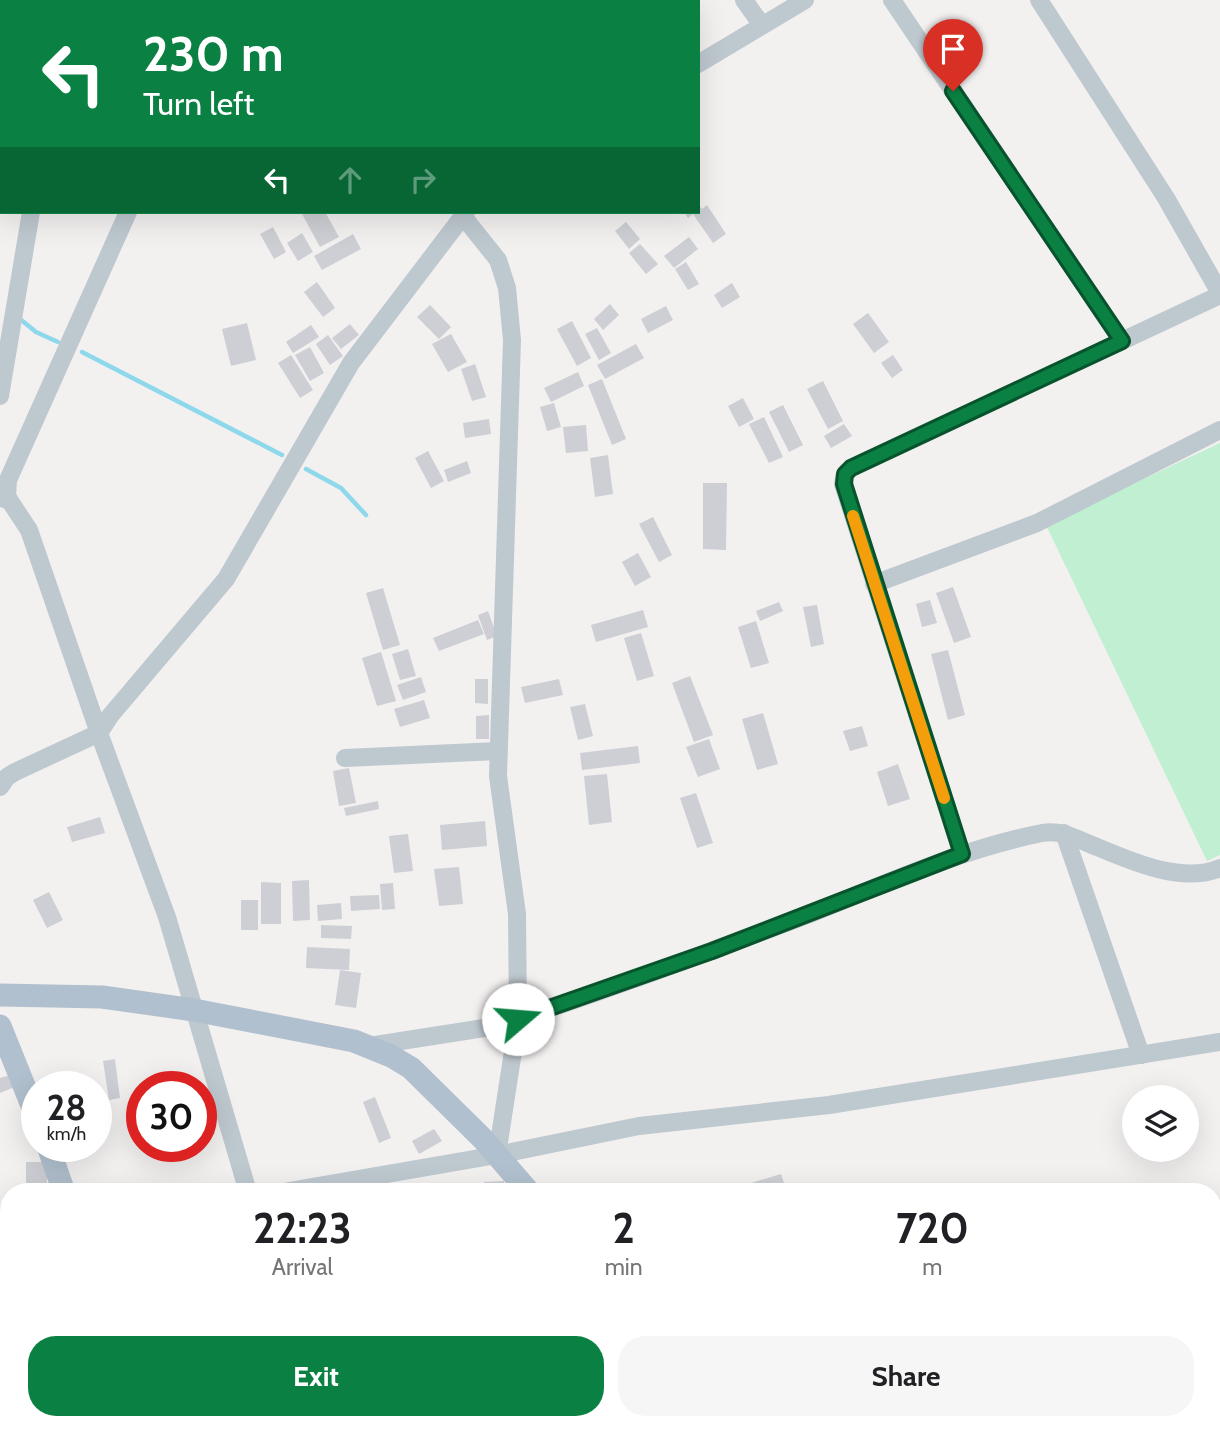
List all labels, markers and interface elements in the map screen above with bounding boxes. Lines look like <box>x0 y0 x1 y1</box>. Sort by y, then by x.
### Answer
pin <box>923 19 983 91</box>
text: 230 m <box>143 24 284 83</box>
icon: left <box>28 28 119 119</box>
icon: arrive <box>934 30 972 68</box>
text: Turn left <box>143 84 254 123</box>
icon: left <box>258 161 296 199</box>
icon: ahead <box>331 161 369 199</box>
icon: right <box>404 161 442 199</box>
position arrow <box>481 982 555 1056</box>
speed limit sign: 30 <box>126 1071 217 1162</box>
map controls <box>1122 1085 1199 1162</box>
button: layers <box>1122 1085 1199 1162</box>
text: 28 <box>47 1086 86 1129</box>
text: km/h <box>47 1123 86 1145</box>
text: 22:23 <box>253 1202 352 1254</box>
text: 2 <box>613 1202 635 1254</box>
text: 720 <box>896 1202 969 1254</box>
text: Arrival <box>272 1253 333 1281</box>
text: min <box>605 1253 643 1281</box>
text: m <box>922 1253 942 1281</box>
button: Exit <box>28 1336 604 1416</box>
button: Share <box>618 1336 1194 1416</box>

